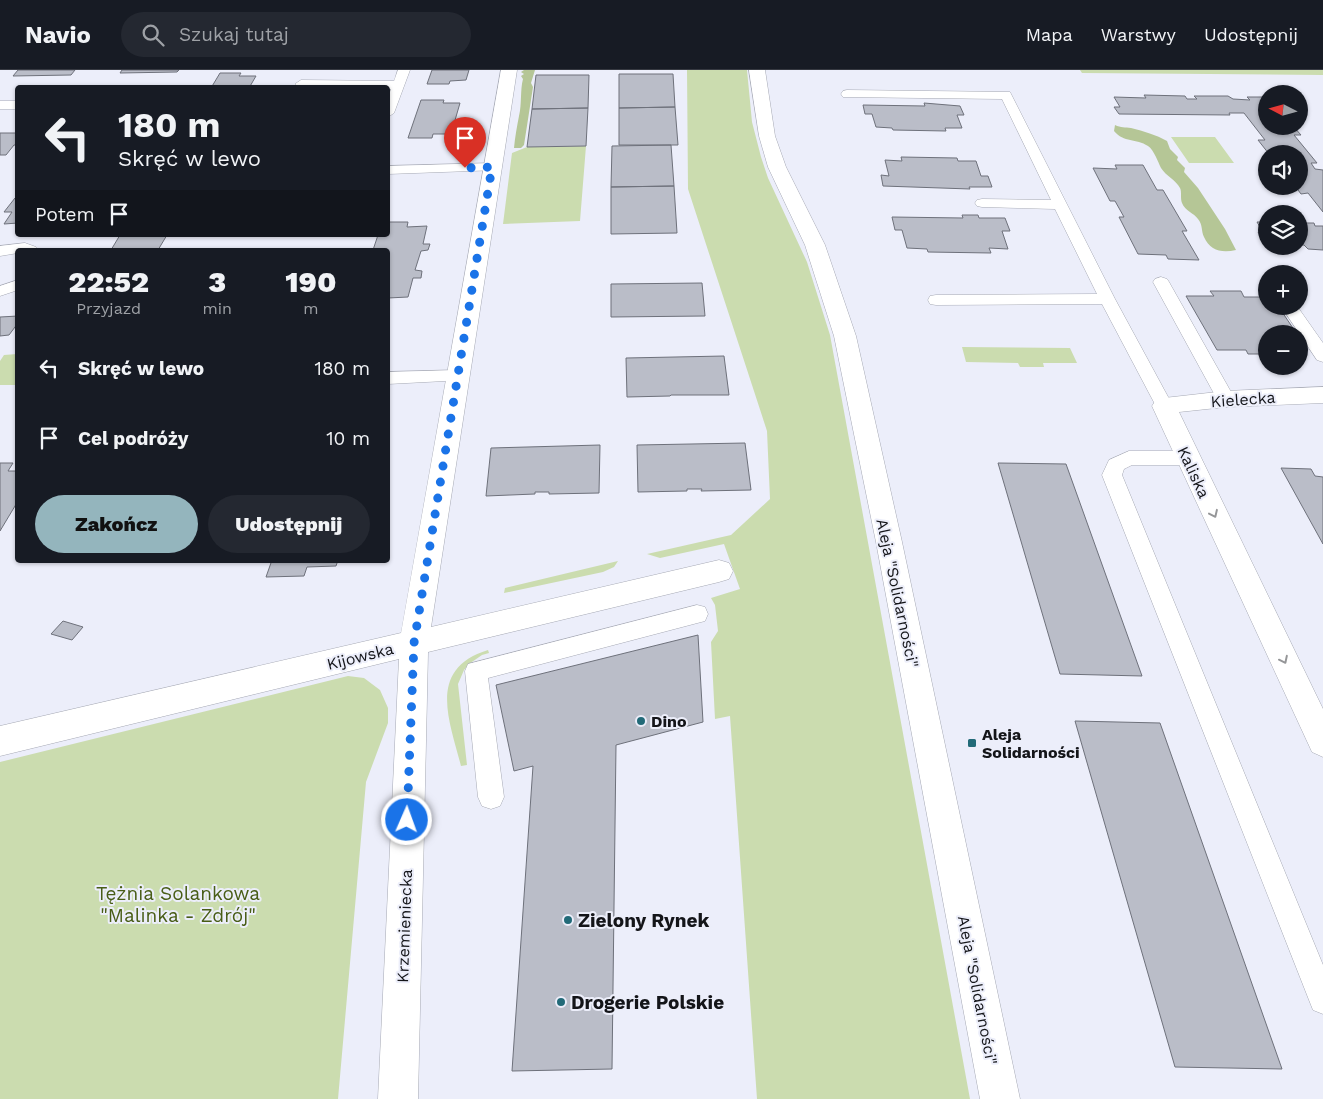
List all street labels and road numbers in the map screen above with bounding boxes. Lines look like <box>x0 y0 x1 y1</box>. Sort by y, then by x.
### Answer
street label: Kielecka <box>1210 388 1276 411</box>
street label: Kaliska <box>1173 443 1214 501</box>
street label: Aleja "Solidarności" <box>872 517 923 669</box>
street label: Kijowska <box>325 639 395 674</box>
street label: Krzemieniecka <box>393 869 416 983</box>
street label: Aleja "Solidarności" <box>954 914 1001 1066</box>

